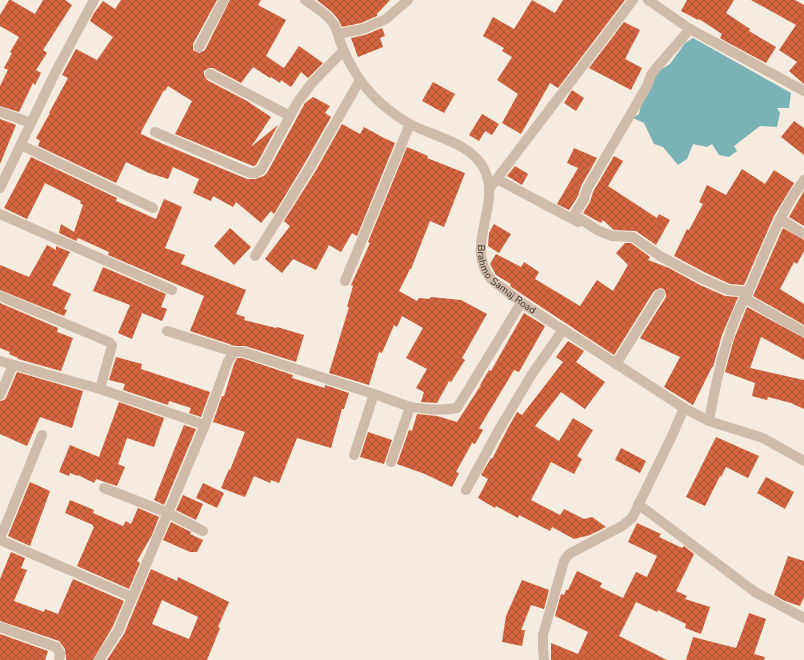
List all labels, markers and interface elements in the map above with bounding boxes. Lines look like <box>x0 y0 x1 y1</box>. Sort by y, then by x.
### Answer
street label: Brahmo Samaj Road <box>474 244 539 318</box>

